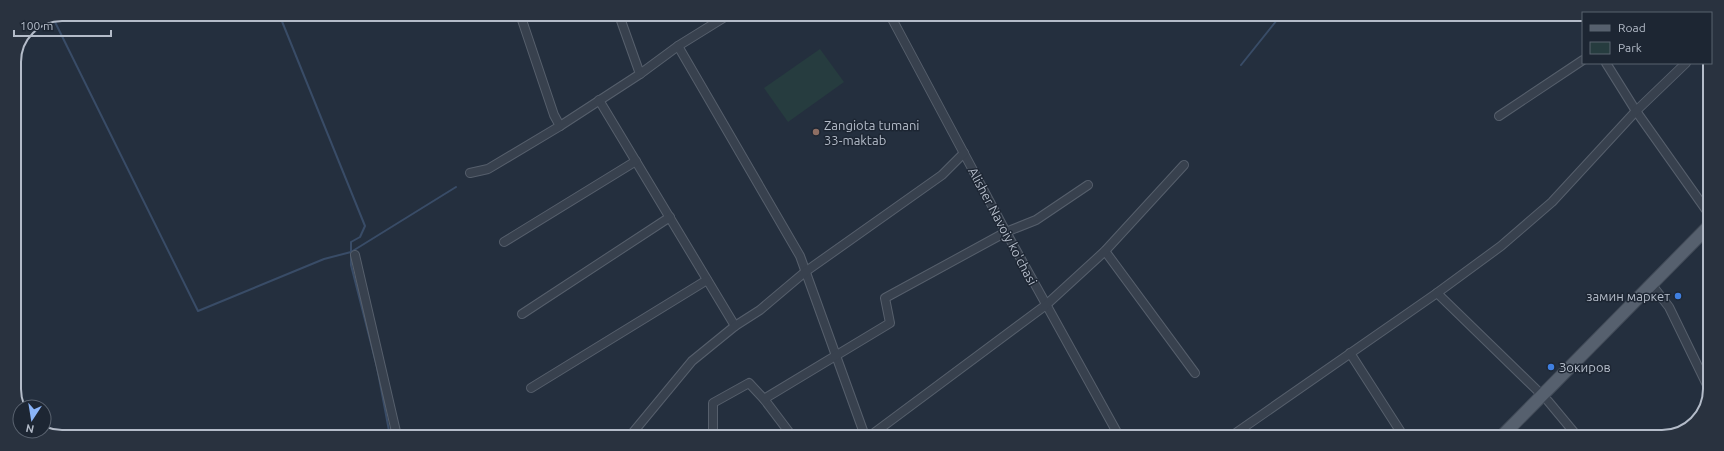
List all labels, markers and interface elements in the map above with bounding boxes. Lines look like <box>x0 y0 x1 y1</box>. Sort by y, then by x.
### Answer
scale bar <box>14 12 111 38</box>
legend <box>1582 12 1712 64</box>
text: 100 m <box>20 19 53 32</box>
text: Road <box>1618 21 1646 34</box>
text: Park <box>1618 41 1642 54</box>
place label: Zangiota tumani 33-maktab <box>824 118 919 147</box>
marker: Zangiota tumani 33-maktab <box>811 127 821 137</box>
street label: Alisher Navoiy ko'chasi <box>966 165 1040 287</box>
place label: замин маркет <box>1586 289 1670 303</box>
marker: замин маркет <box>1673 291 1683 301</box>
place label: Зокиров <box>1559 360 1611 374</box>
marker: Зокиров <box>1546 362 1556 372</box>
north arrow <box>12 399 52 439</box>
text: N <box>25 422 35 436</box>

